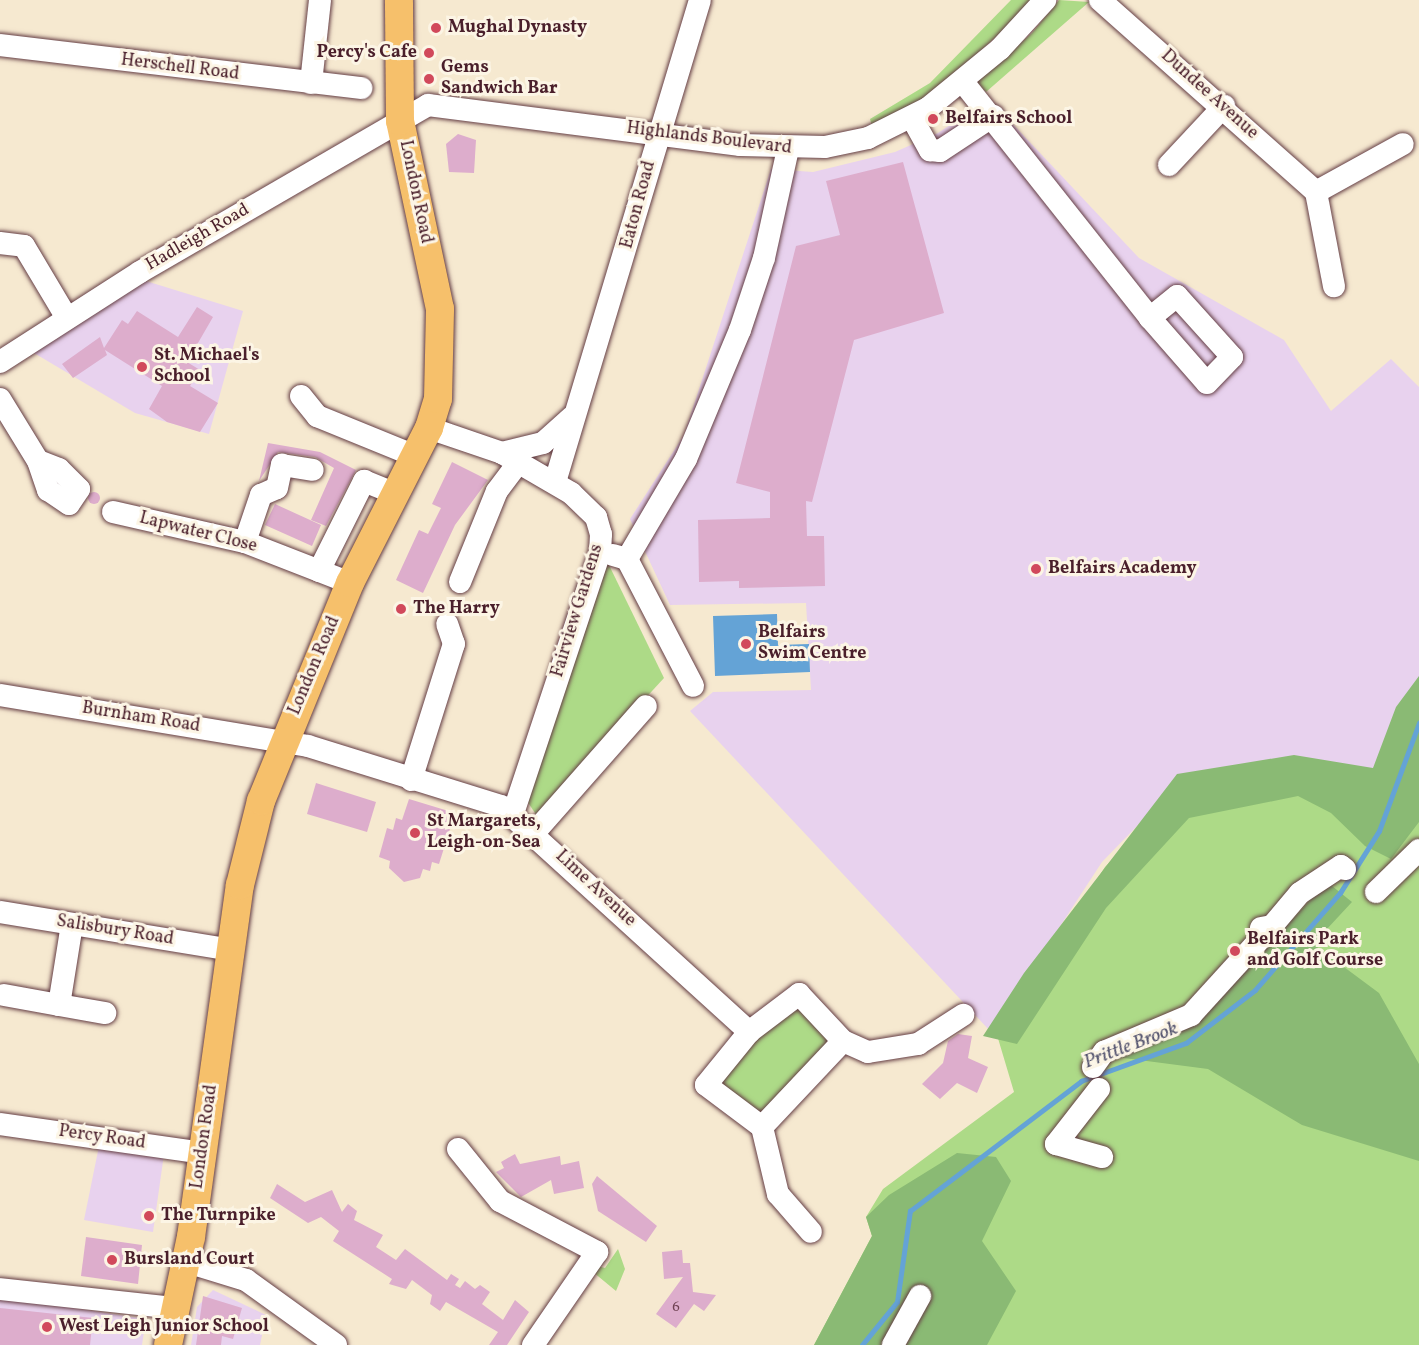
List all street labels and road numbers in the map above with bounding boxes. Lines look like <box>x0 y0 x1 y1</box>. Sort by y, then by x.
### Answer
street label: Dundee Avenue <box>1156 46 1262 144</box>
street label: Herschell Road <box>120 50 240 86</box>
street label: Highlands Boulevard <box>625 118 793 160</box>
street label: London Road <box>394 138 436 246</box>
street label: Eaton Road <box>617 159 661 251</box>
street label: Hadleigh Road <box>142 200 254 276</box>
street label: Lapwater Close <box>137 508 259 558</box>
street label: Fairview Gardens <box>547 542 609 680</box>
street label: London Road <box>285 613 345 719</box>
street label: Burnham Road <box>80 698 202 738</box>
street label: Lime Avenue <box>550 846 640 932</box>
street label: Salisbury Road <box>55 911 175 951</box>
street label: London Road <box>187 1083 223 1191</box>
street label: Percy Road <box>57 1121 147 1155</box>

